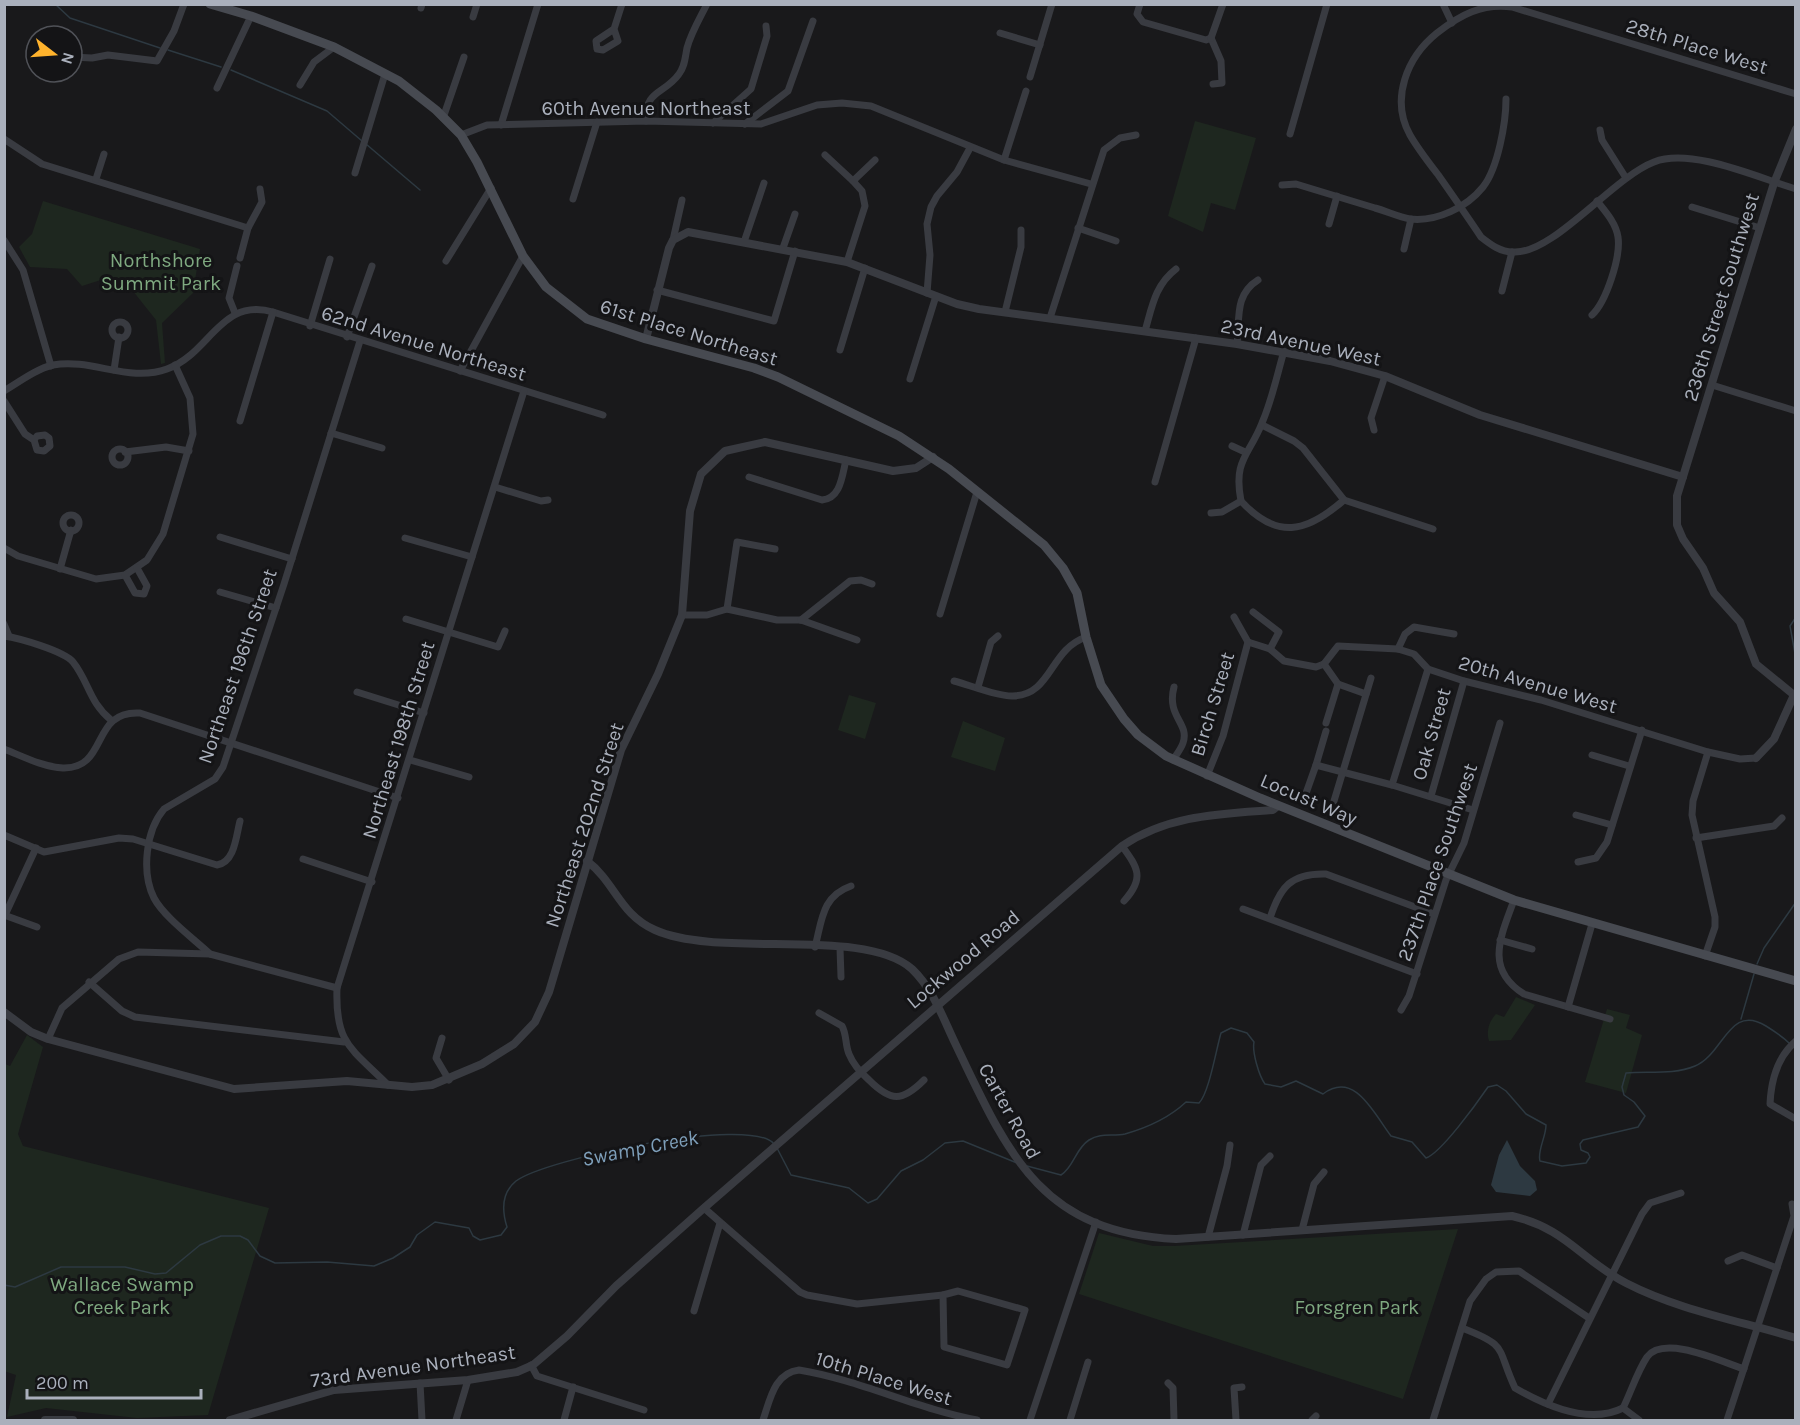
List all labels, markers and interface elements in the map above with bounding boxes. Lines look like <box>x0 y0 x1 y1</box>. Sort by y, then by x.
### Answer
street label: 28th Place West <box>1623 14 1771 79</box>
north arrow <box>24 24 84 84</box>
text: N <box>57 50 79 67</box>
street label: 60th Avenue Northeast <box>542 97 751 120</box>
street label: 236th Street Southwest <box>1679 190 1764 404</box>
park label: Northshore Summit Park <box>101 249 221 295</box>
street label: 61st Place Northeast <box>597 294 781 371</box>
street label: 62nd Avenue Northeast <box>319 301 530 386</box>
street label: 23rd Avenue West <box>1219 314 1384 371</box>
street label: Northeast 196th Street <box>193 565 282 767</box>
street label: Northeast 198th Street <box>357 638 440 842</box>
street label: Birch Street <box>1186 649 1239 759</box>
street label: 20th Avenue West <box>1456 651 1620 718</box>
street label: Oak Street <box>1407 685 1456 783</box>
street label: Northeast 202nd Street <box>540 719 629 931</box>
street label: 237th Place Southwest <box>1393 760 1482 964</box>
street label: Locust Way <box>1257 769 1361 830</box>
street label: Lockwood Road <box>902 905 1025 1013</box>
street label: Carter Road <box>974 1059 1045 1163</box>
water label: Swamp Creek <box>580 1125 701 1171</box>
park label: Wallace Swamp Creek Park <box>50 1273 194 1319</box>
park label: Forsgren Park <box>1295 1296 1419 1319</box>
street label: 73rd Avenue Northeast <box>309 1341 517 1392</box>
street label: 10th Place West <box>813 1347 955 1410</box>
scale bar <box>27 1362 201 1400</box>
text: 200 m <box>36 1372 89 1394</box>

